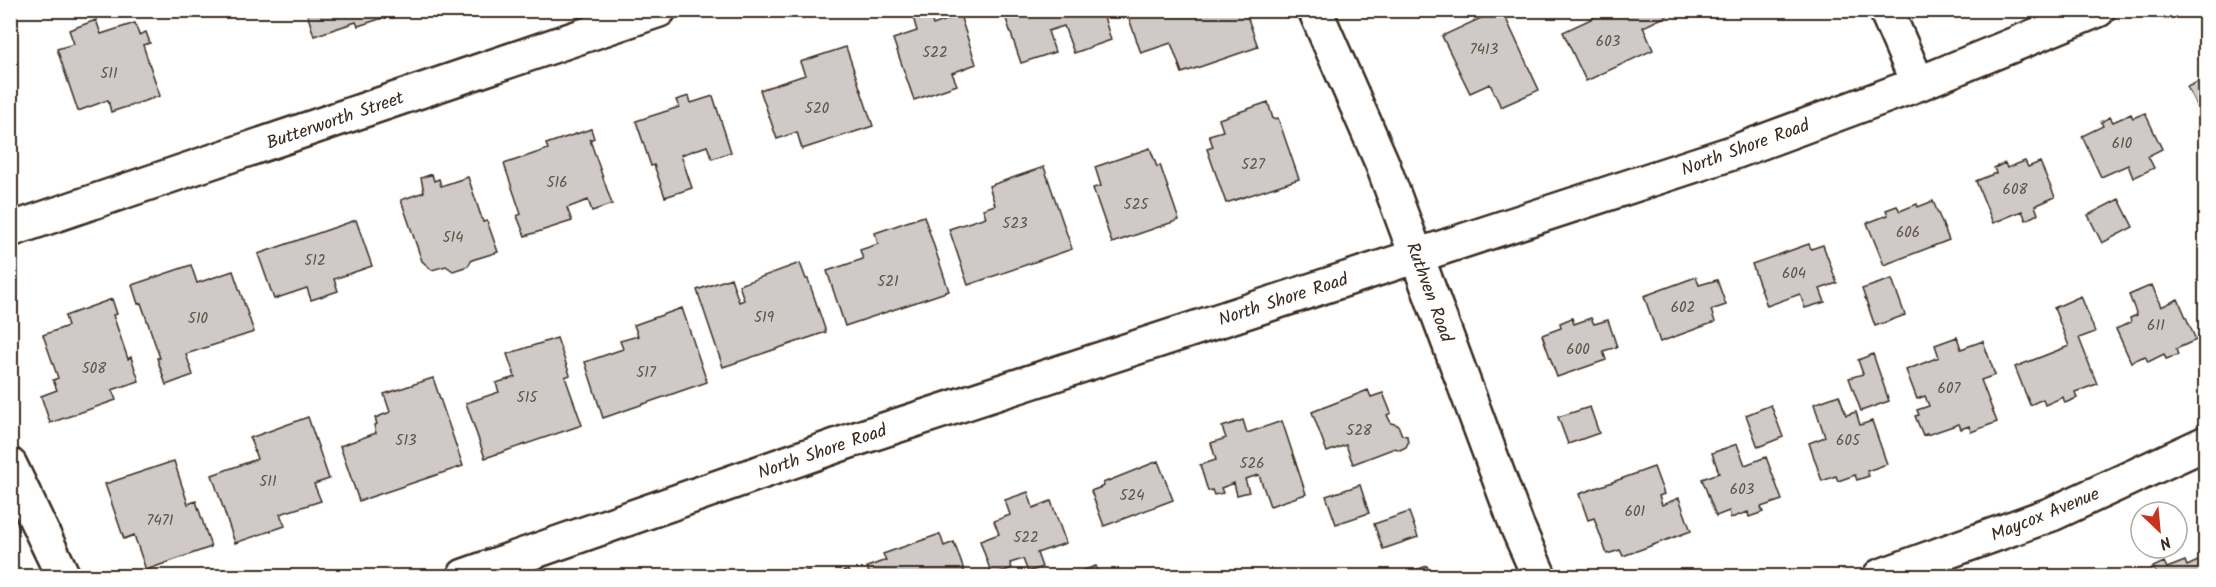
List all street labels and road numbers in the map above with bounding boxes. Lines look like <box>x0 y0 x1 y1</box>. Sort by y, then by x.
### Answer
street label: Butterworth Street <box>263 84 409 159</box>
street label: North Shore Road <box>1677 111 1815 185</box>
street label: Ruthven Road <box>1397 239 1460 347</box>
street label: North Shore Road <box>1215 265 1353 335</box>
street label: North Shore Road <box>754 416 892 488</box>
street label: Maycox Avenue <box>1987 480 2104 550</box>

